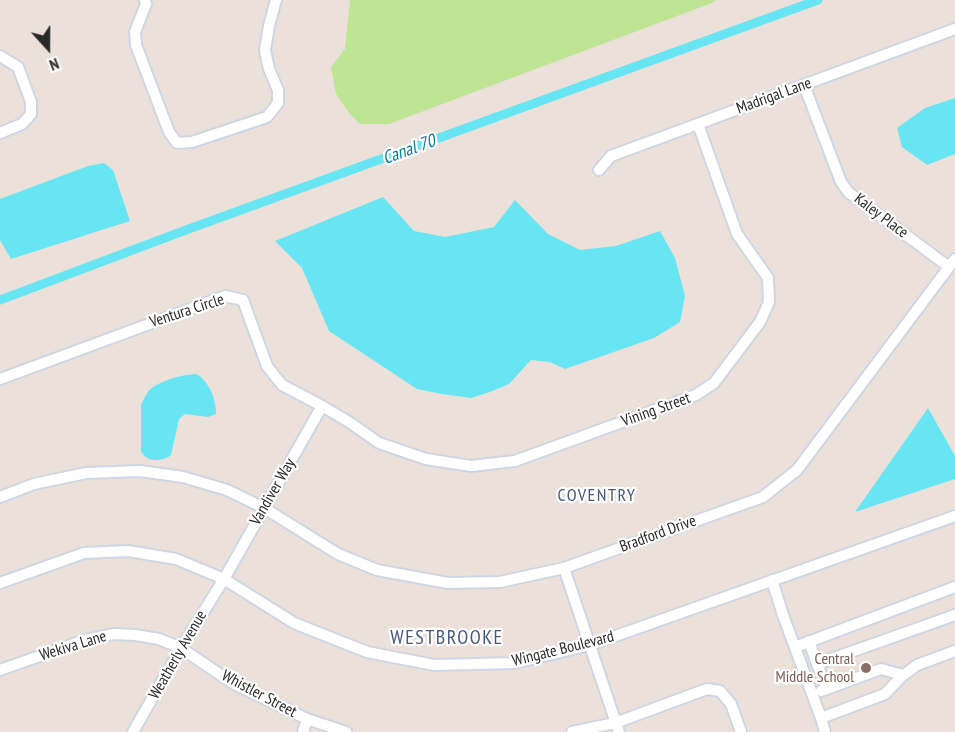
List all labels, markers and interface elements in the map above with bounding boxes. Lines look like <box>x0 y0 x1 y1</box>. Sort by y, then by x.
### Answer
north arrow <box>18 18 78 78</box>
text: N <box>47 54 62 76</box>
street label: Madrigal Lane <box>734 74 814 118</box>
water label: Canal 70 <box>380 131 438 169</box>
street label: Kaley Place <box>850 189 912 243</box>
street label: Ventura Circle <box>147 290 227 332</box>
street label: Vining Street <box>619 389 693 431</box>
street label: Vandiver Way <box>246 455 300 529</box>
district label: COVENTRY <box>557 485 637 507</box>
street label: Bradford Drive <box>617 511 699 557</box>
street label: Weatherly Avenue <box>145 607 211 703</box>
district label: WESTBROOKE <box>390 626 504 650</box>
street label: Wekiva Lane <box>37 627 109 665</box>
street label: Wingate Boulevard <box>510 627 616 671</box>
place label: Central Middle School <box>776 649 854 687</box>
marker: Central Middle School <box>859 661 873 675</box>
street label: Whistler Street <box>218 666 300 722</box>

